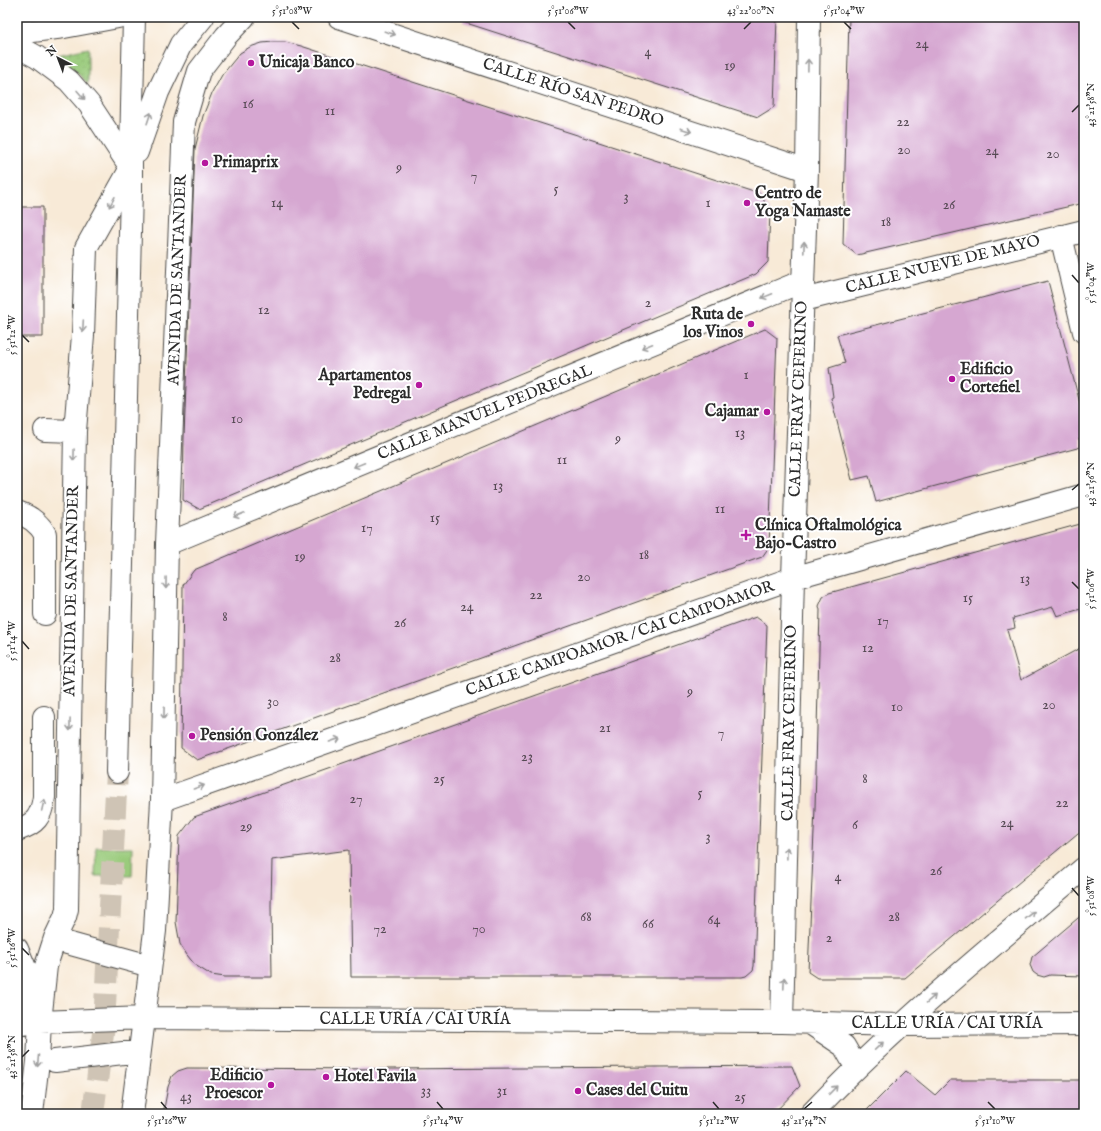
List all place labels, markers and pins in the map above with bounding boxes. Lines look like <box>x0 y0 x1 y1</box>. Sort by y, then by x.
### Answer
place label: Unicaja Banco <box>258 53 355 73</box>
marker: Unicaja Banco <box>246 58 256 68</box>
place label: Primaprix <box>213 153 278 173</box>
marker: Primaprix <box>200 158 210 168</box>
place label: Centro de Yoga Namaste <box>755 184 851 222</box>
marker: Centro de Yoga Namaste <box>742 198 752 208</box>
place label: Ruta de los Vinos <box>682 305 744 343</box>
marker: Ruta de los Vinos <box>746 319 756 329</box>
place label: Edificio Cortefiel <box>960 360 1020 398</box>
place label: Apartamentos Pedregal <box>318 366 412 404</box>
marker: Edificio Cortefiel <box>947 374 957 384</box>
marker: Apartamentos Pedregal <box>414 380 424 390</box>
place label: Cajamar <box>705 402 759 422</box>
marker: Cajamar <box>762 407 772 417</box>
place label: Clínica Oftalmológica Bajo-Castro <box>755 516 903 554</box>
marker: Clínica Oftalmológica Bajo-Castro <box>740 529 752 541</box>
place label: Pensión González <box>200 726 319 746</box>
marker: Pensión González <box>187 731 197 741</box>
place label: Edificio Proescor <box>205 1066 263 1104</box>
place label: Hotel Favila <box>334 1067 417 1087</box>
marker: Hotel Favila <box>321 1072 331 1082</box>
marker: Edificio Proescor <box>266 1080 276 1090</box>
place label: Cases del Cuitu <box>586 1081 689 1101</box>
marker: Cases del Cuitu <box>573 1086 583 1096</box>

